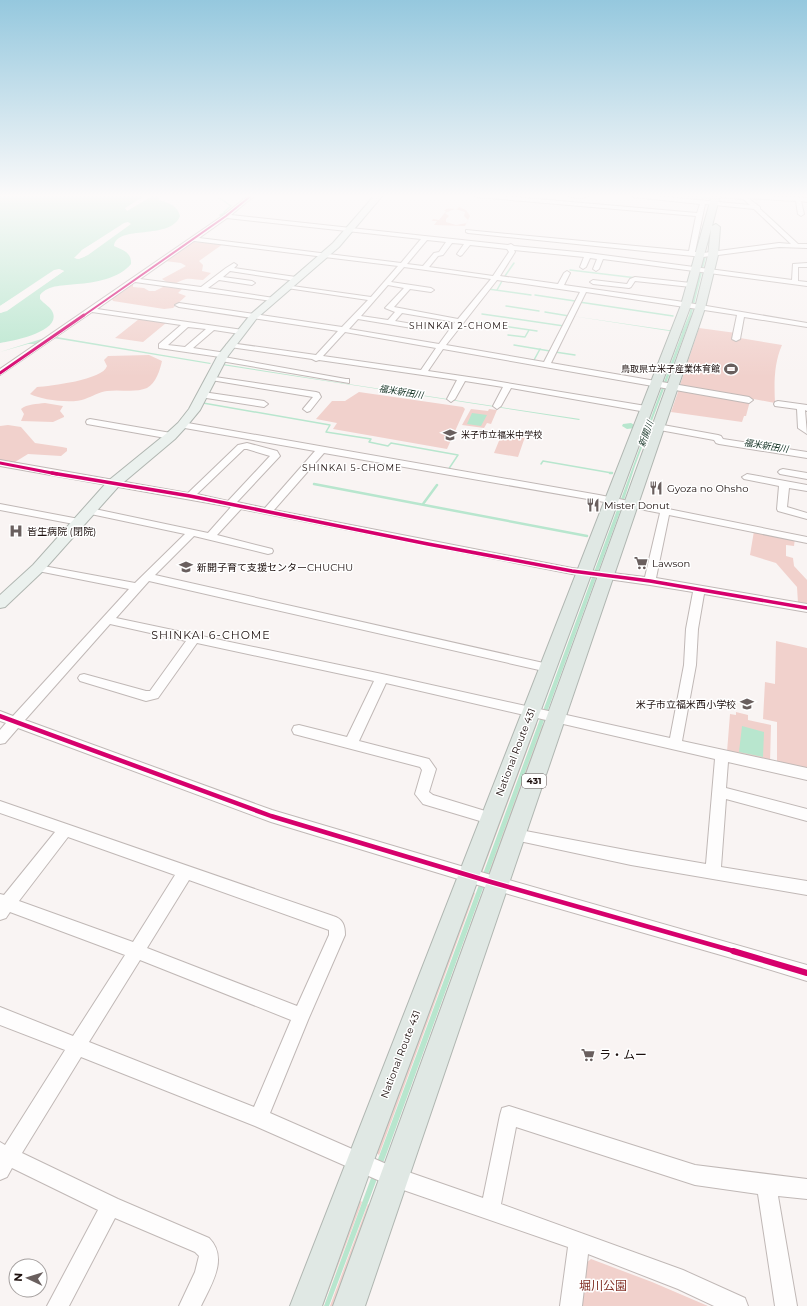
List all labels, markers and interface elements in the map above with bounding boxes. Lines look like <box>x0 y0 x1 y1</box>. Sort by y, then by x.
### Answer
district label: SHINKAI 2-CHOME <box>409 320 509 331</box>
sports icon: 鳥取県立米子産業体育館 <box>723 361 739 377</box>
place label: 鳥取県立米子産業体育館 <box>621 363 720 374</box>
water label: 福米新田川 <box>378 383 425 401</box>
water label: 新開川 <box>636 418 656 448</box>
school or university icon: 米子市立福米中学校 <box>442 427 458 443</box>
place label: 米子市立福米中学校 <box>461 429 542 440</box>
water label: 福米新田川 <box>743 437 790 455</box>
district label: SHINKAI 5-CHOME <box>302 462 402 473</box>
restaurant icon: Gyoza no Ohsho <box>648 480 664 496</box>
place label: Gyoza no Ohsho <box>667 482 749 495</box>
restaurant icon: Mister Donut <box>585 497 601 513</box>
place label: Mister Donut <box>604 499 670 512</box>
hospital icon: 皆生病院 (閉院) <box>8 523 24 539</box>
place label: 皆生病院 (閉院) <box>27 525 96 538</box>
supermarket icon: Lawson <box>633 555 649 571</box>
place label: Lawson <box>652 557 690 570</box>
school or university icon: 新開子育て支援センターCHUCHU <box>178 559 194 575</box>
place label: 新開子育て支援センターCHUCHU <box>197 561 353 574</box>
district label: SHINKAI 6-CHOME <box>151 628 271 642</box>
school or university icon: 米子市立福米西小学校 <box>739 696 755 712</box>
place label: 米子市立福米西小学校 <box>636 698 736 711</box>
street label: National Route 431 <box>493 706 537 798</box>
road number: 431 <box>522 774 546 788</box>
street label: National Route 431 <box>378 1008 423 1100</box>
supermarket icon: ラ・ムー <box>580 1047 596 1063</box>
place label: ラ・ムー <box>599 1047 647 1062</box>
north arrow <box>8 1258 48 1298</box>
text: N <box>11 1272 25 1282</box>
park label: 堀川公園 <box>579 1278 627 1293</box>

